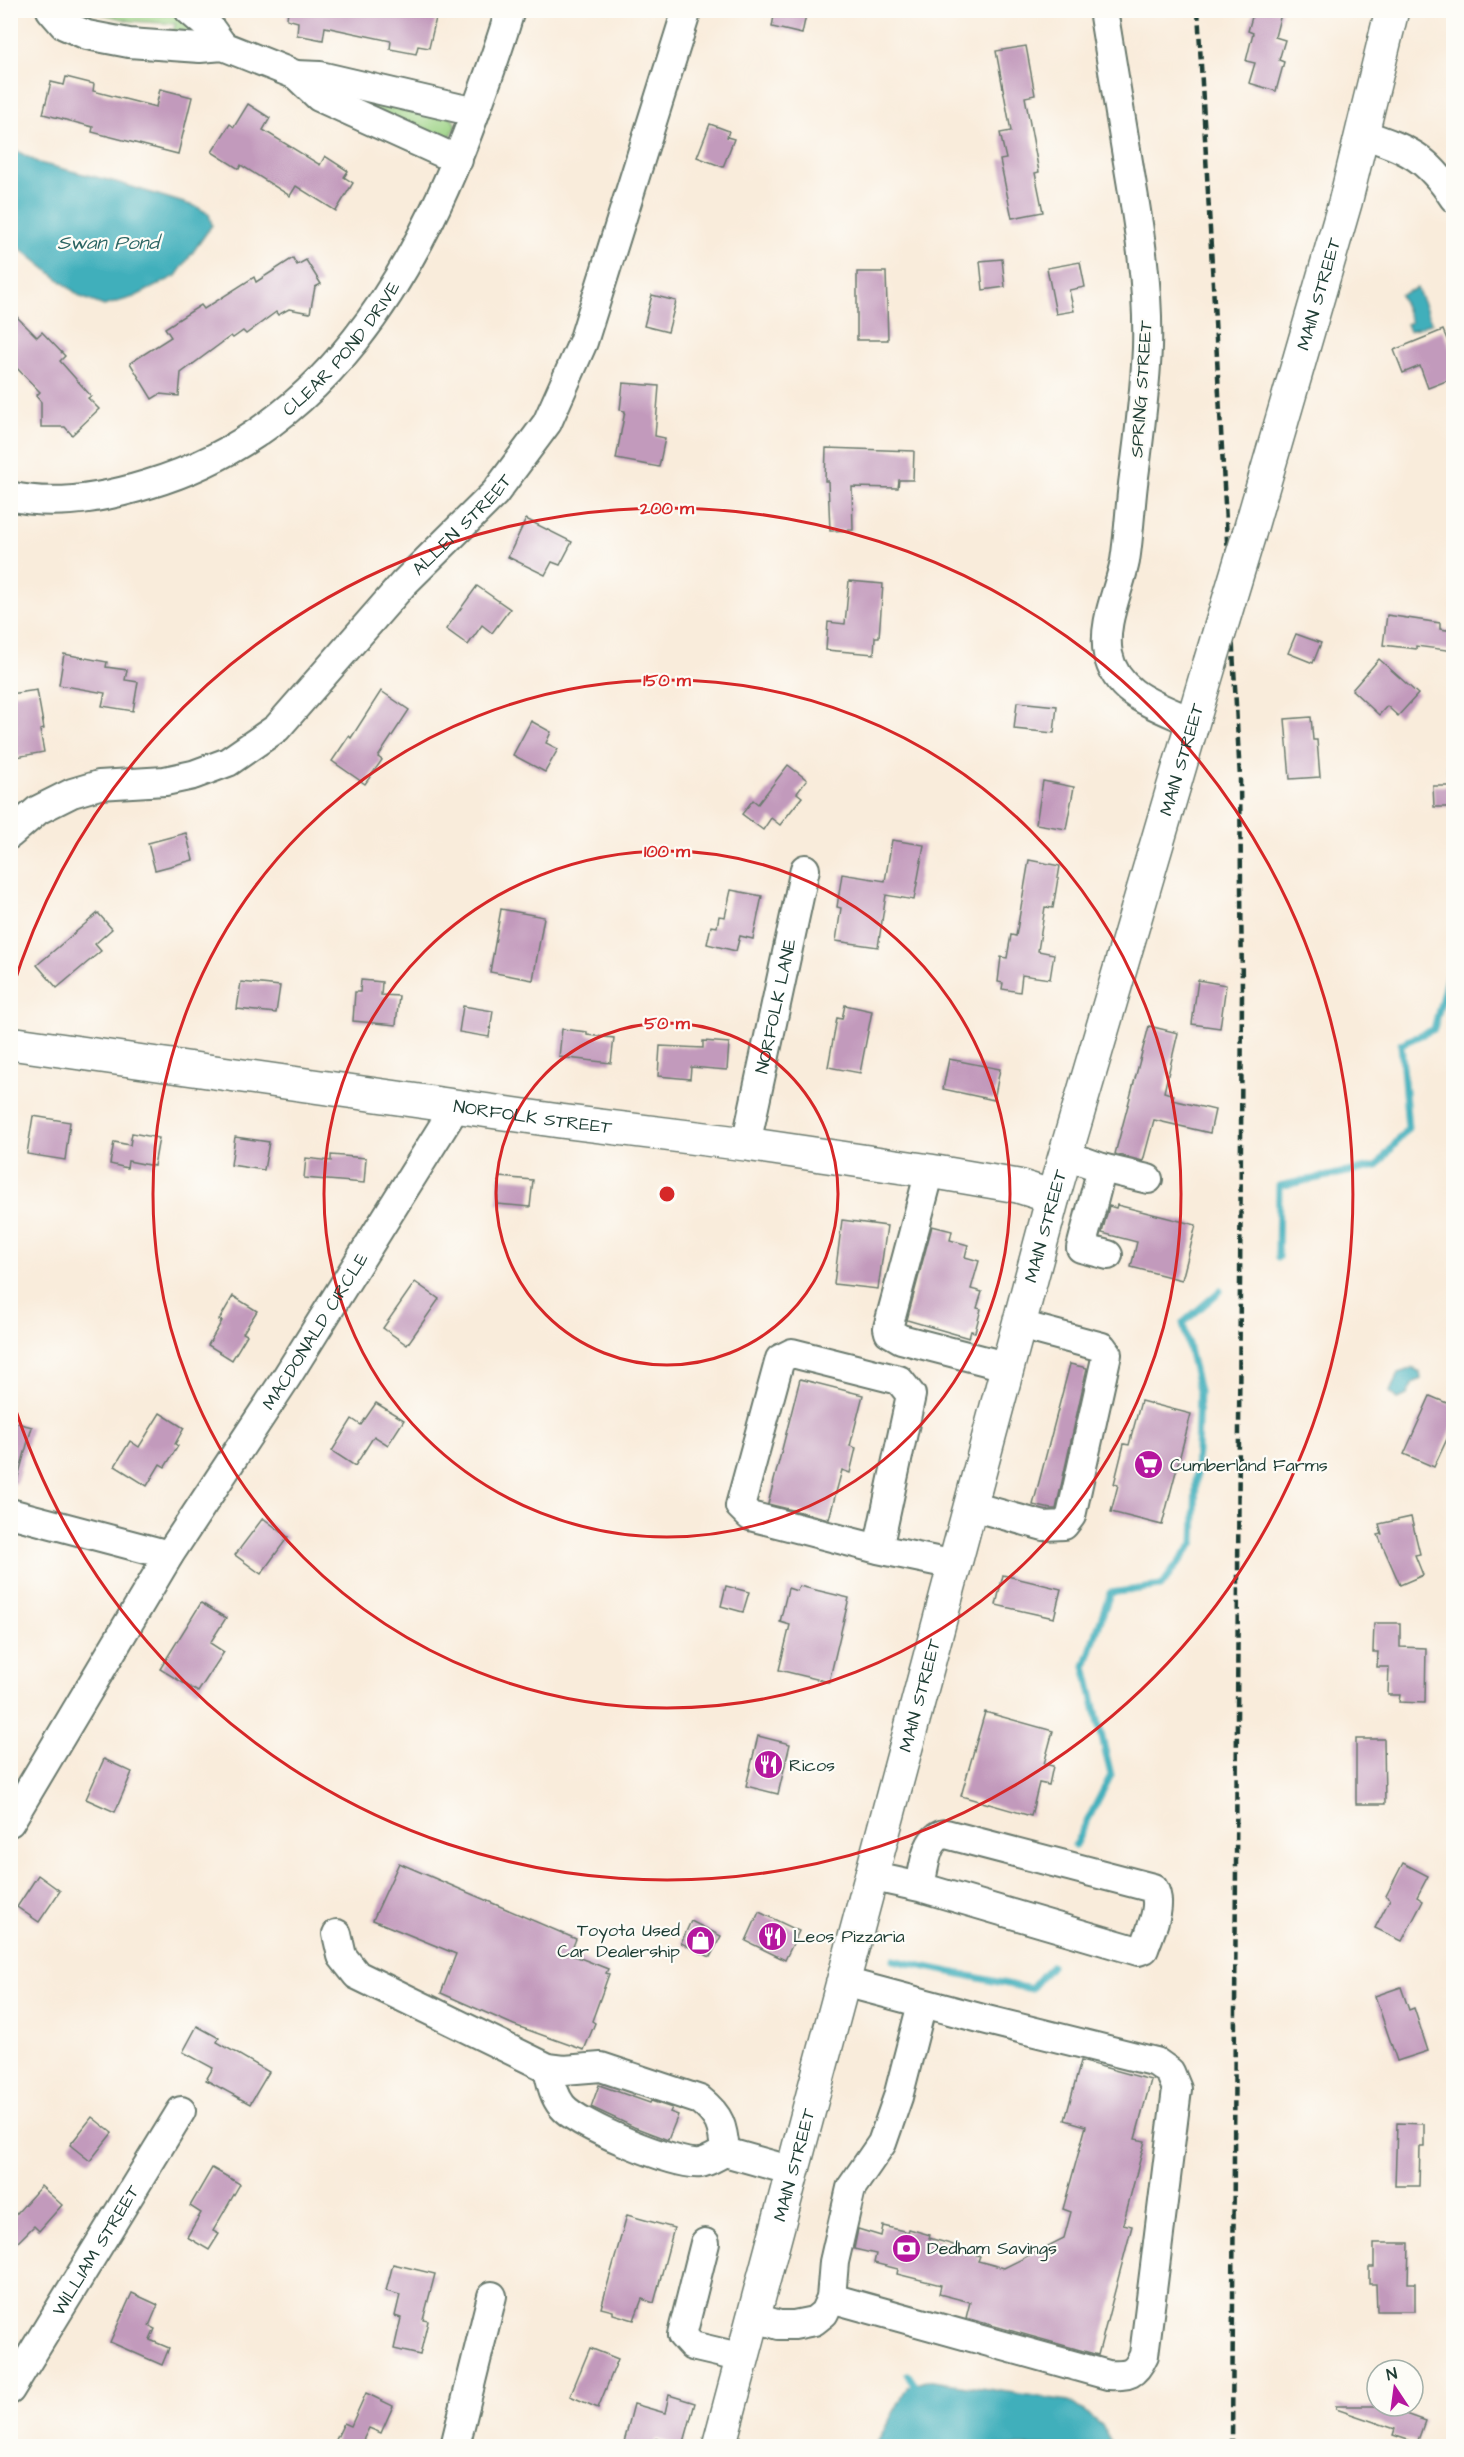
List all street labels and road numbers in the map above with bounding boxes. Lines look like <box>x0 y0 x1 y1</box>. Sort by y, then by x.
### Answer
street label: MAIN STREET <box>1291 234 1347 353</box>
street label: CLEAR POND DRIVE <box>277 276 406 422</box>
street label: SPRING STREET <box>1124 319 1159 459</box>
street label: ALLEN STREET <box>407 468 519 581</box>
street label: MAIN STREET <box>1154 700 1211 819</box>
street label: NORFOLK LANE <box>749 936 803 1076</box>
street label: NORFOLK STREET <box>452 1094 614 1140</box>
street label: MAIN STREET <box>1019 1166 1074 1285</box>
street label: MACDONALD CIRCLE <box>256 1248 374 1415</box>
street label: MAIN STREET <box>893 1636 947 1755</box>
street label: MAIN STREET <box>768 2105 822 2224</box>
street label: WILLIAM STREET <box>46 2180 146 2321</box>

